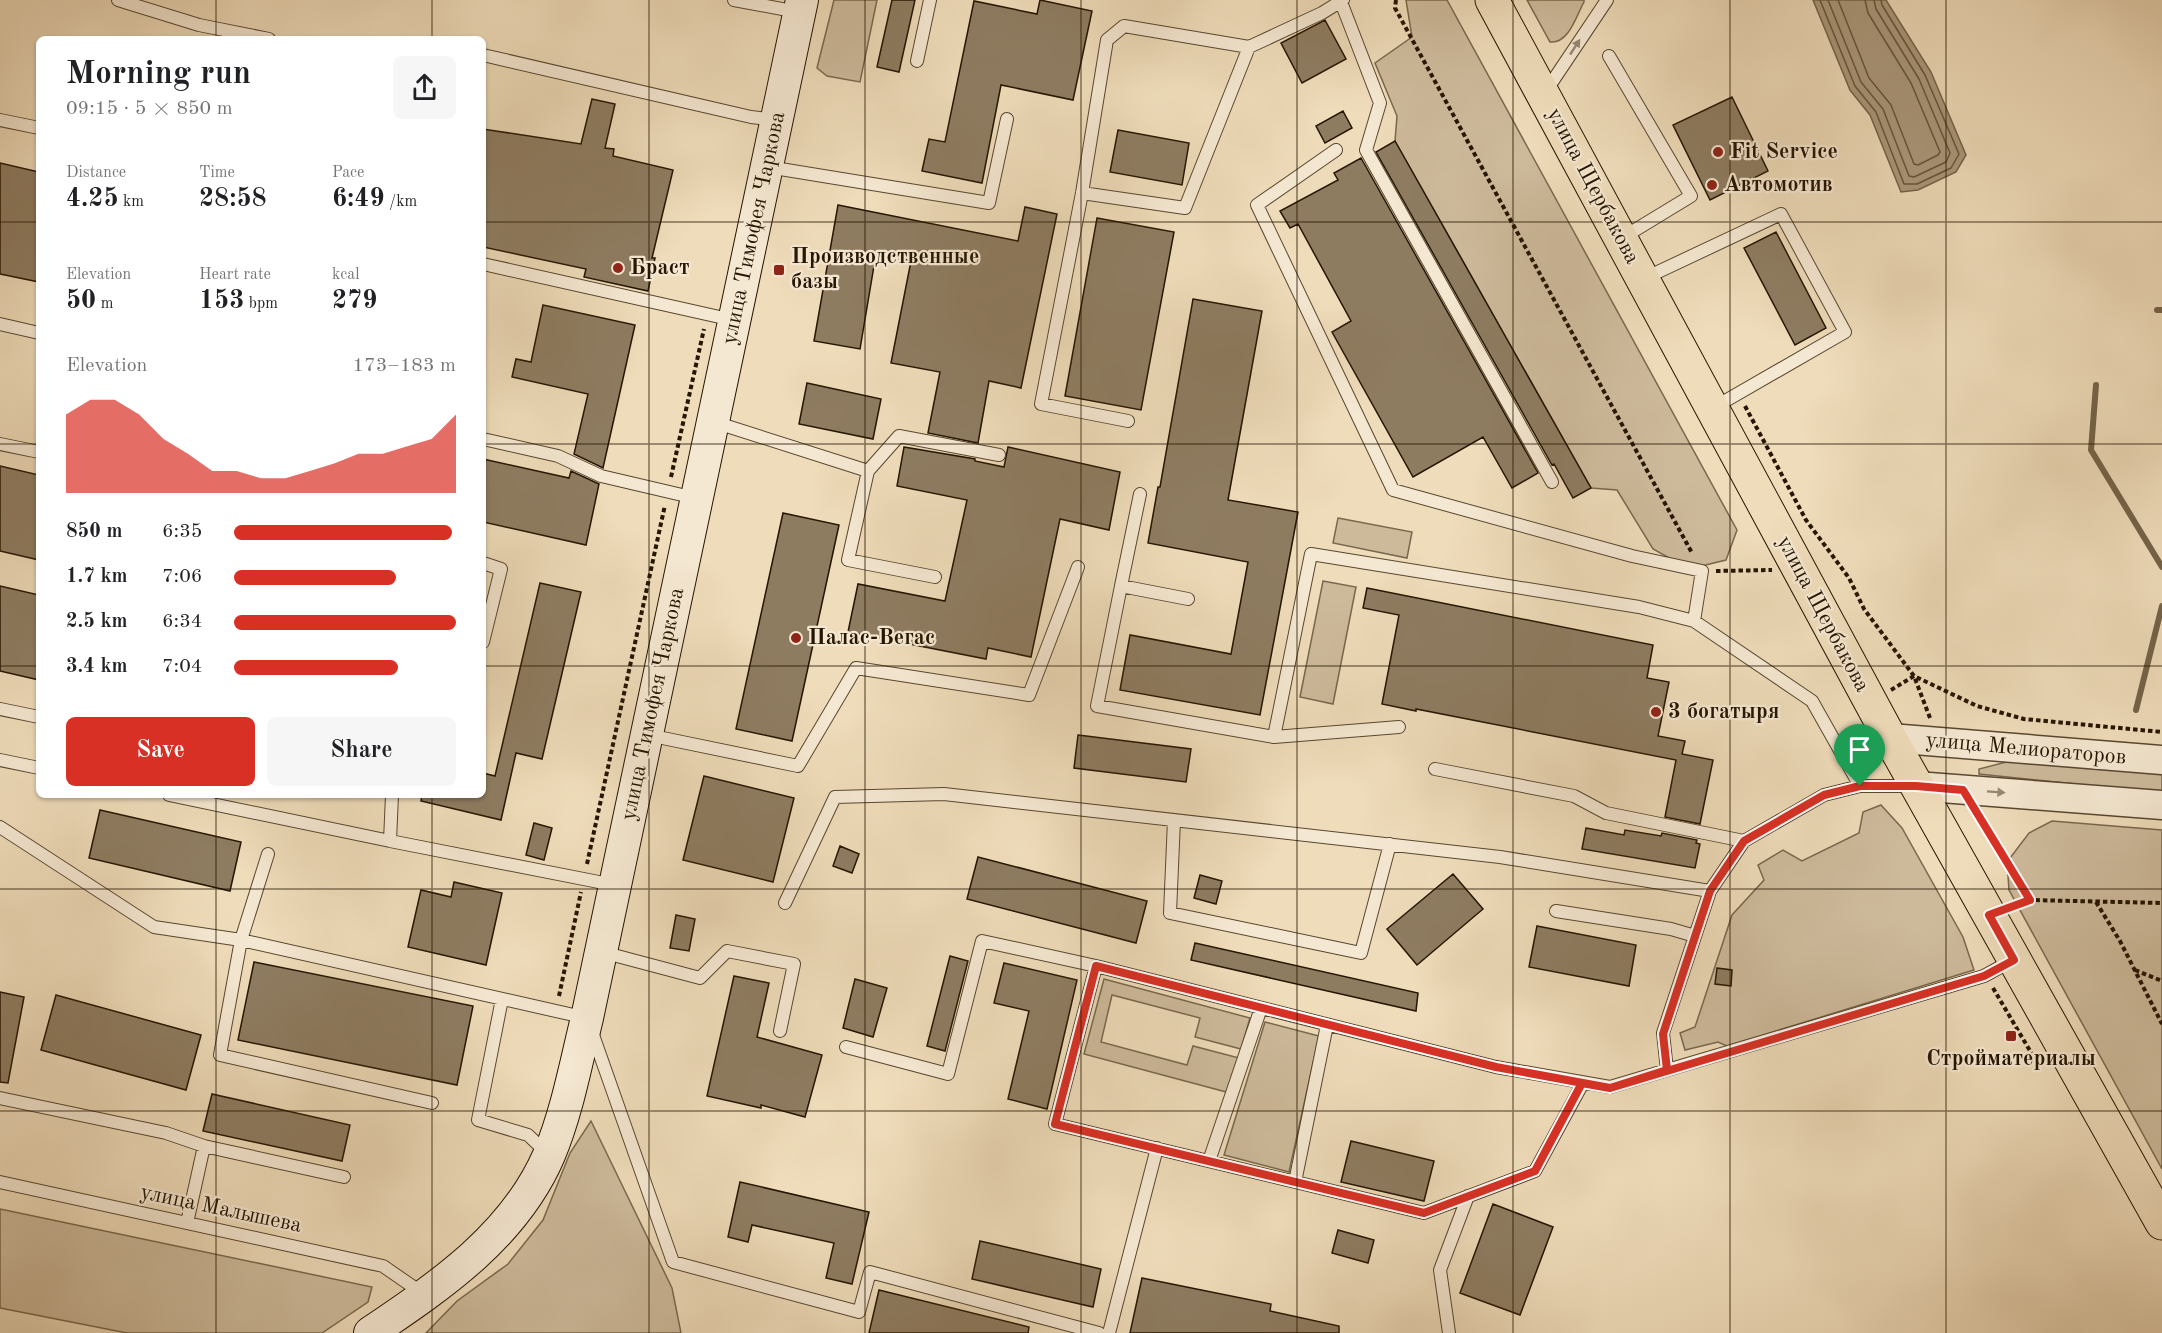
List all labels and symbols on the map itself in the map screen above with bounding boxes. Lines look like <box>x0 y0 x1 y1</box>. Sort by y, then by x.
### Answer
one-way arrow <box>1569 40 1581 56</box>
street label: улица Щербакова <box>1543 104 1644 268</box>
street label: улица Тимофея Чаркова <box>719 109 789 347</box>
place label: Fit Service <box>1730 141 1838 163</box>
marker: Fit Service <box>1711 145 1725 159</box>
place label: Автомотив <box>1724 174 1833 196</box>
marker: Автомотив <box>1705 178 1719 192</box>
place label: Производственные базы <box>791 246 979 293</box>
place label: Браст <box>630 257 690 279</box>
marker: Браст <box>611 261 625 275</box>
marker: Производственные базы <box>772 263 786 277</box>
street label: улица Щербакова <box>1773 532 1874 696</box>
street label: улица Тимофея Чаркова <box>618 585 688 823</box>
place label: Палас-Вегас <box>808 627 935 649</box>
marker: Палас-Вегас <box>789 631 803 645</box>
place label: 3 богатыря <box>1668 701 1780 723</box>
marker: 3 богатыря <box>1649 705 1663 719</box>
pin <box>1834 724 1885 786</box>
street label: улица Мелиораторов <box>1925 729 2127 769</box>
one-way arrow <box>1986 787 2005 797</box>
marker: Стройматериалы <box>2004 1029 2018 1043</box>
place label: Стройматериалы <box>1926 1048 2096 1070</box>
street label: улица Малышева <box>138 1181 304 1237</box>

